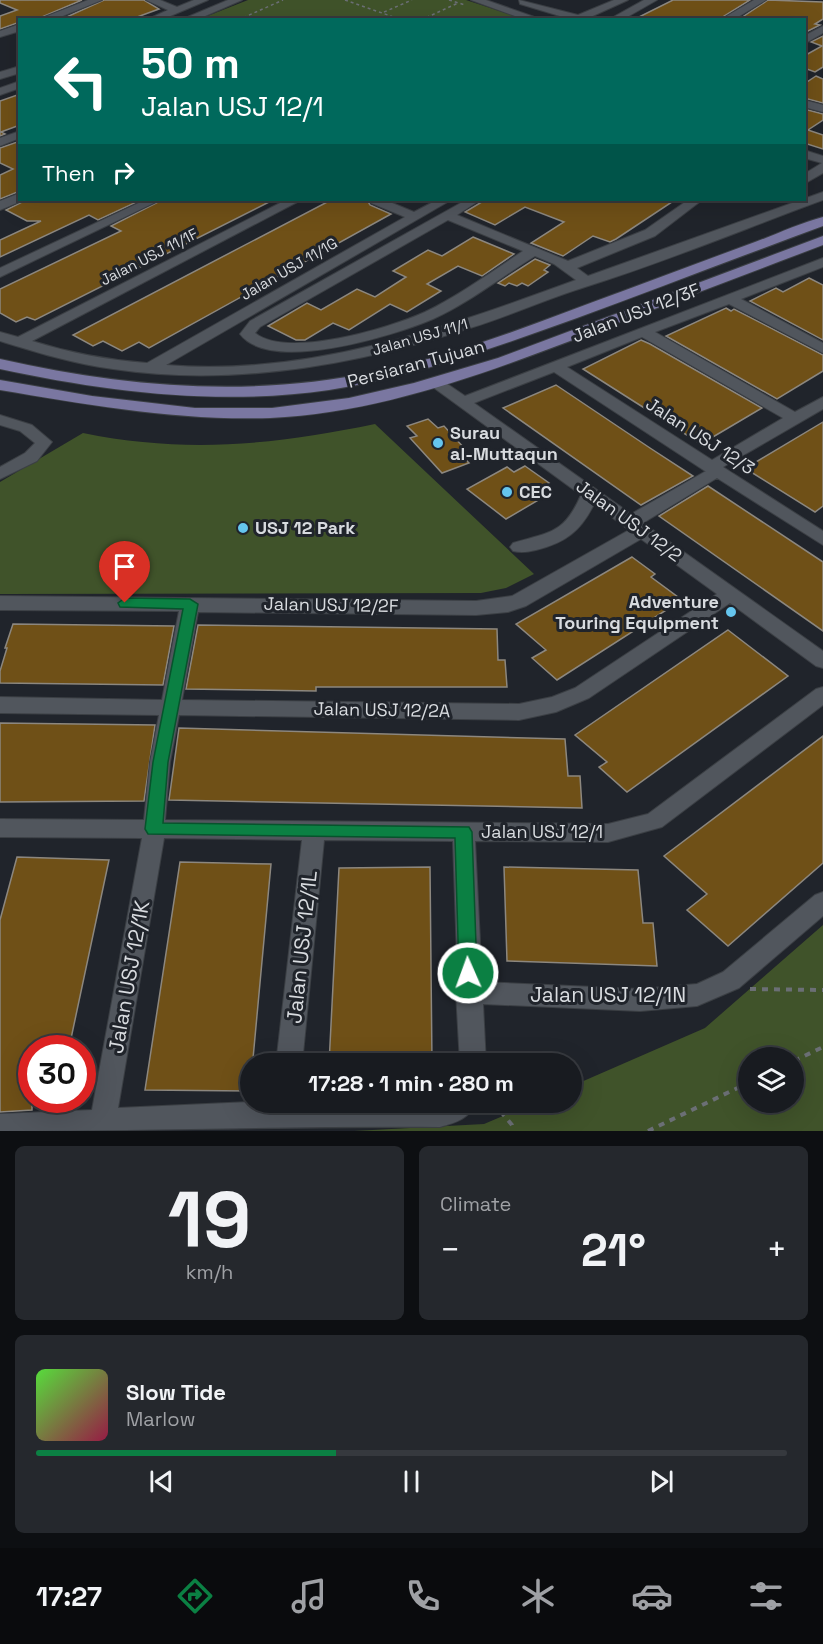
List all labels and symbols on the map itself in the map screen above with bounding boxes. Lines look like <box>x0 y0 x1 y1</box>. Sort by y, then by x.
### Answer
street label: Jalan USJ 11/1F <box>97 224 201 289</box>
street label: Jalan USJ 11/1G <box>237 233 341 304</box>
street label: Jalan USJ 12/3F <box>569 278 703 347</box>
street label: Jalan USJ 11/1 <box>370 314 470 359</box>
street label: Persiaran Tujuan <box>345 334 487 393</box>
street label: Jalan USJ 12/3 <box>641 392 759 479</box>
place label: Surau al-Muttaqun <box>450 421 558 465</box>
marker: Surau al-Muttaqun <box>431 436 445 450</box>
street label: Jalan USJ 12/2 <box>572 474 687 567</box>
place label: CEC <box>519 480 552 503</box>
marker: CEC <box>500 485 514 499</box>
place label: USJ 12 Park <box>255 516 355 539</box>
marker: USJ 12 Park <box>236 521 250 535</box>
pin <box>99 541 150 603</box>
place label: Adventure Touring Equipment <box>555 590 719 634</box>
street label: Jalan USJ 12/2F <box>263 592 399 617</box>
marker: Adventure Touring Equipment <box>724 605 738 619</box>
street label: Jalan USJ 12/2A <box>314 697 450 722</box>
street label: Jalan USJ 12/1 <box>481 820 603 843</box>
street label: Jalan USJ 12/1L <box>280 869 323 1025</box>
street label: Jalan USJ 12/1K <box>102 898 155 1056</box>
position arrow <box>436 941 500 1005</box>
street label: Jalan USJ 12/1N <box>530 981 686 1008</box>
speed limit sign: 30 <box>18 1035 96 1113</box>

